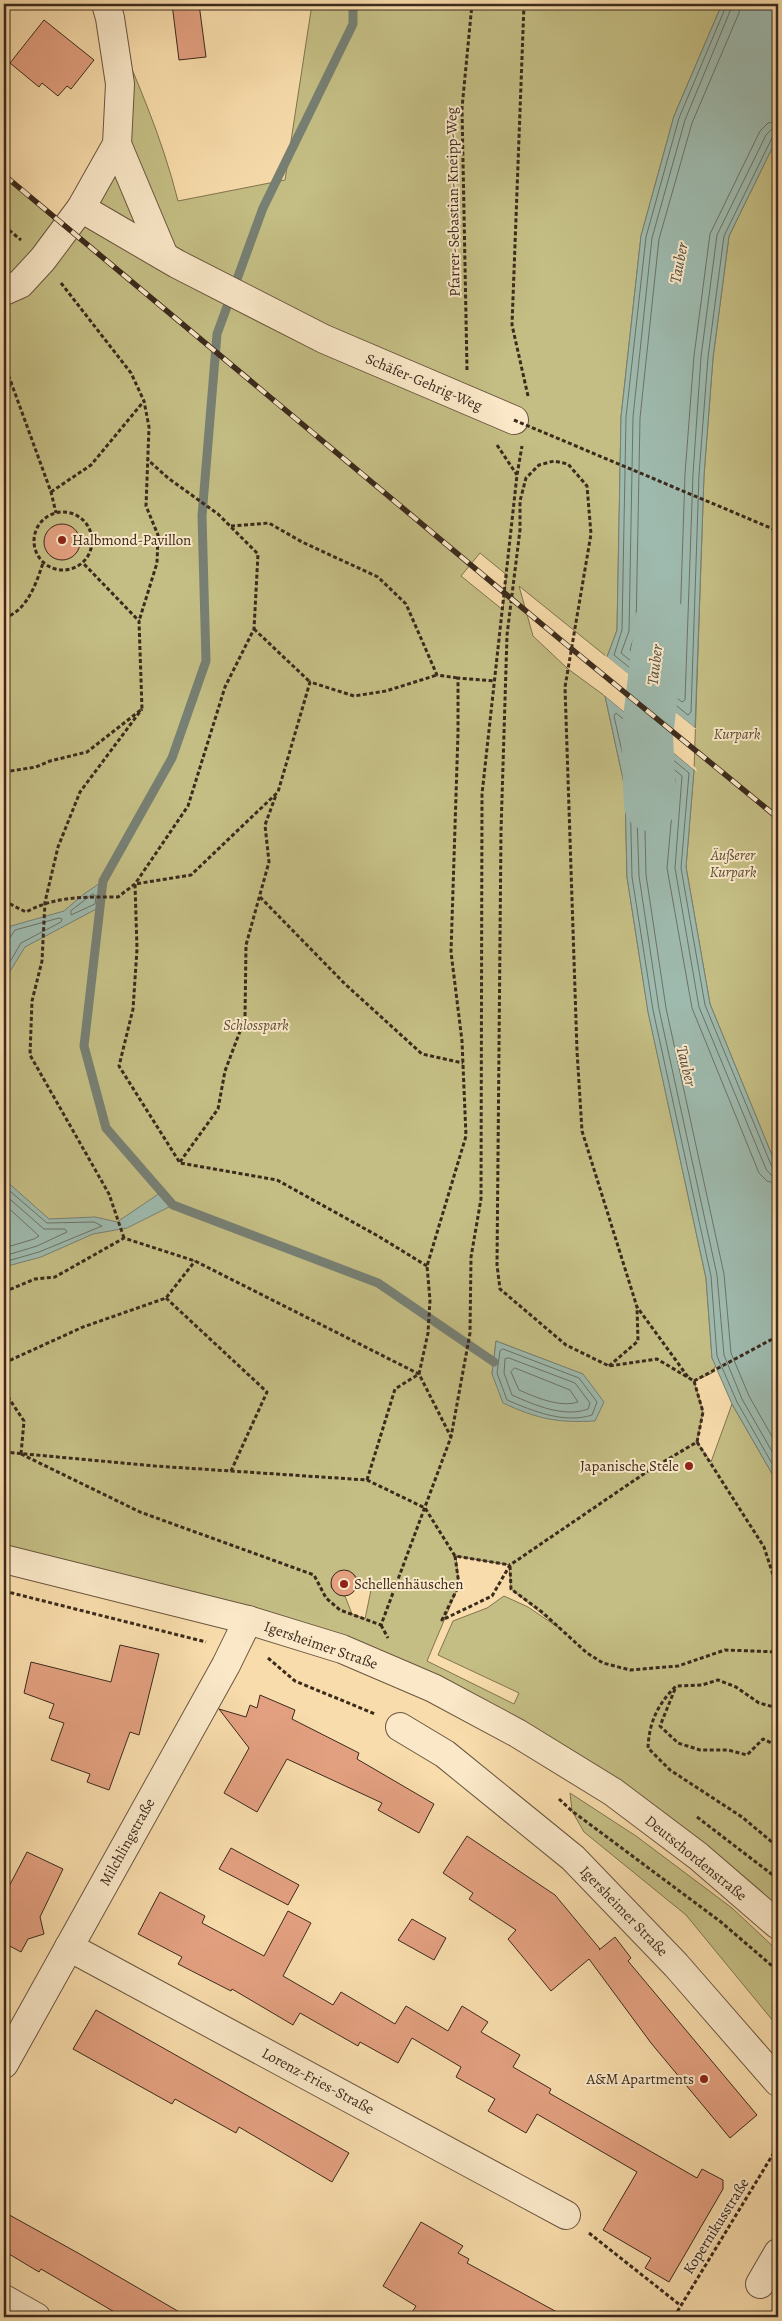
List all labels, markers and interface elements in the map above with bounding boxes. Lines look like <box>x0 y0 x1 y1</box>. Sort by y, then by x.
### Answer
street label: Pfarrer-Sebastian-Kneipp-Weg <box>441 106 465 297</box>
water label: Tauber <box>664 240 694 285</box>
street label: Schäfer-Gehrig-Weg <box>363 348 486 416</box>
place label: Halbmond-Pavillon <box>72 530 191 550</box>
marker: Halbmond-Pavillon <box>56 534 68 546</box>
water label: Tauber <box>642 643 668 687</box>
park label: Kurpark <box>714 724 761 744</box>
park label: Äußerer Kurpark <box>710 845 757 882</box>
park label: Schlosspark <box>223 1015 289 1035</box>
water label: Tauber <box>670 1043 702 1089</box>
place label: Japanische Stele <box>580 1456 679 1476</box>
marker: Japanische Stele <box>683 1460 695 1472</box>
place label: Schellenhäuschen <box>354 1574 463 1594</box>
marker: Schellenhäuschen <box>338 1578 350 1590</box>
street label: Igersheimer Straße <box>261 1616 381 1674</box>
street label: Milchlingstraße <box>95 1794 160 1890</box>
street label: Deutschordenstraße <box>641 1811 751 1906</box>
street label: Igersheimer Straße <box>575 1861 673 1961</box>
street label: Lorenz-Fries-Straße <box>258 2043 378 2119</box>
place label: A&M Apartments <box>586 2069 694 2089</box>
marker: A&M Apartments <box>698 2073 710 2085</box>
street label: Kopernikusstraße <box>678 2174 754 2278</box>

